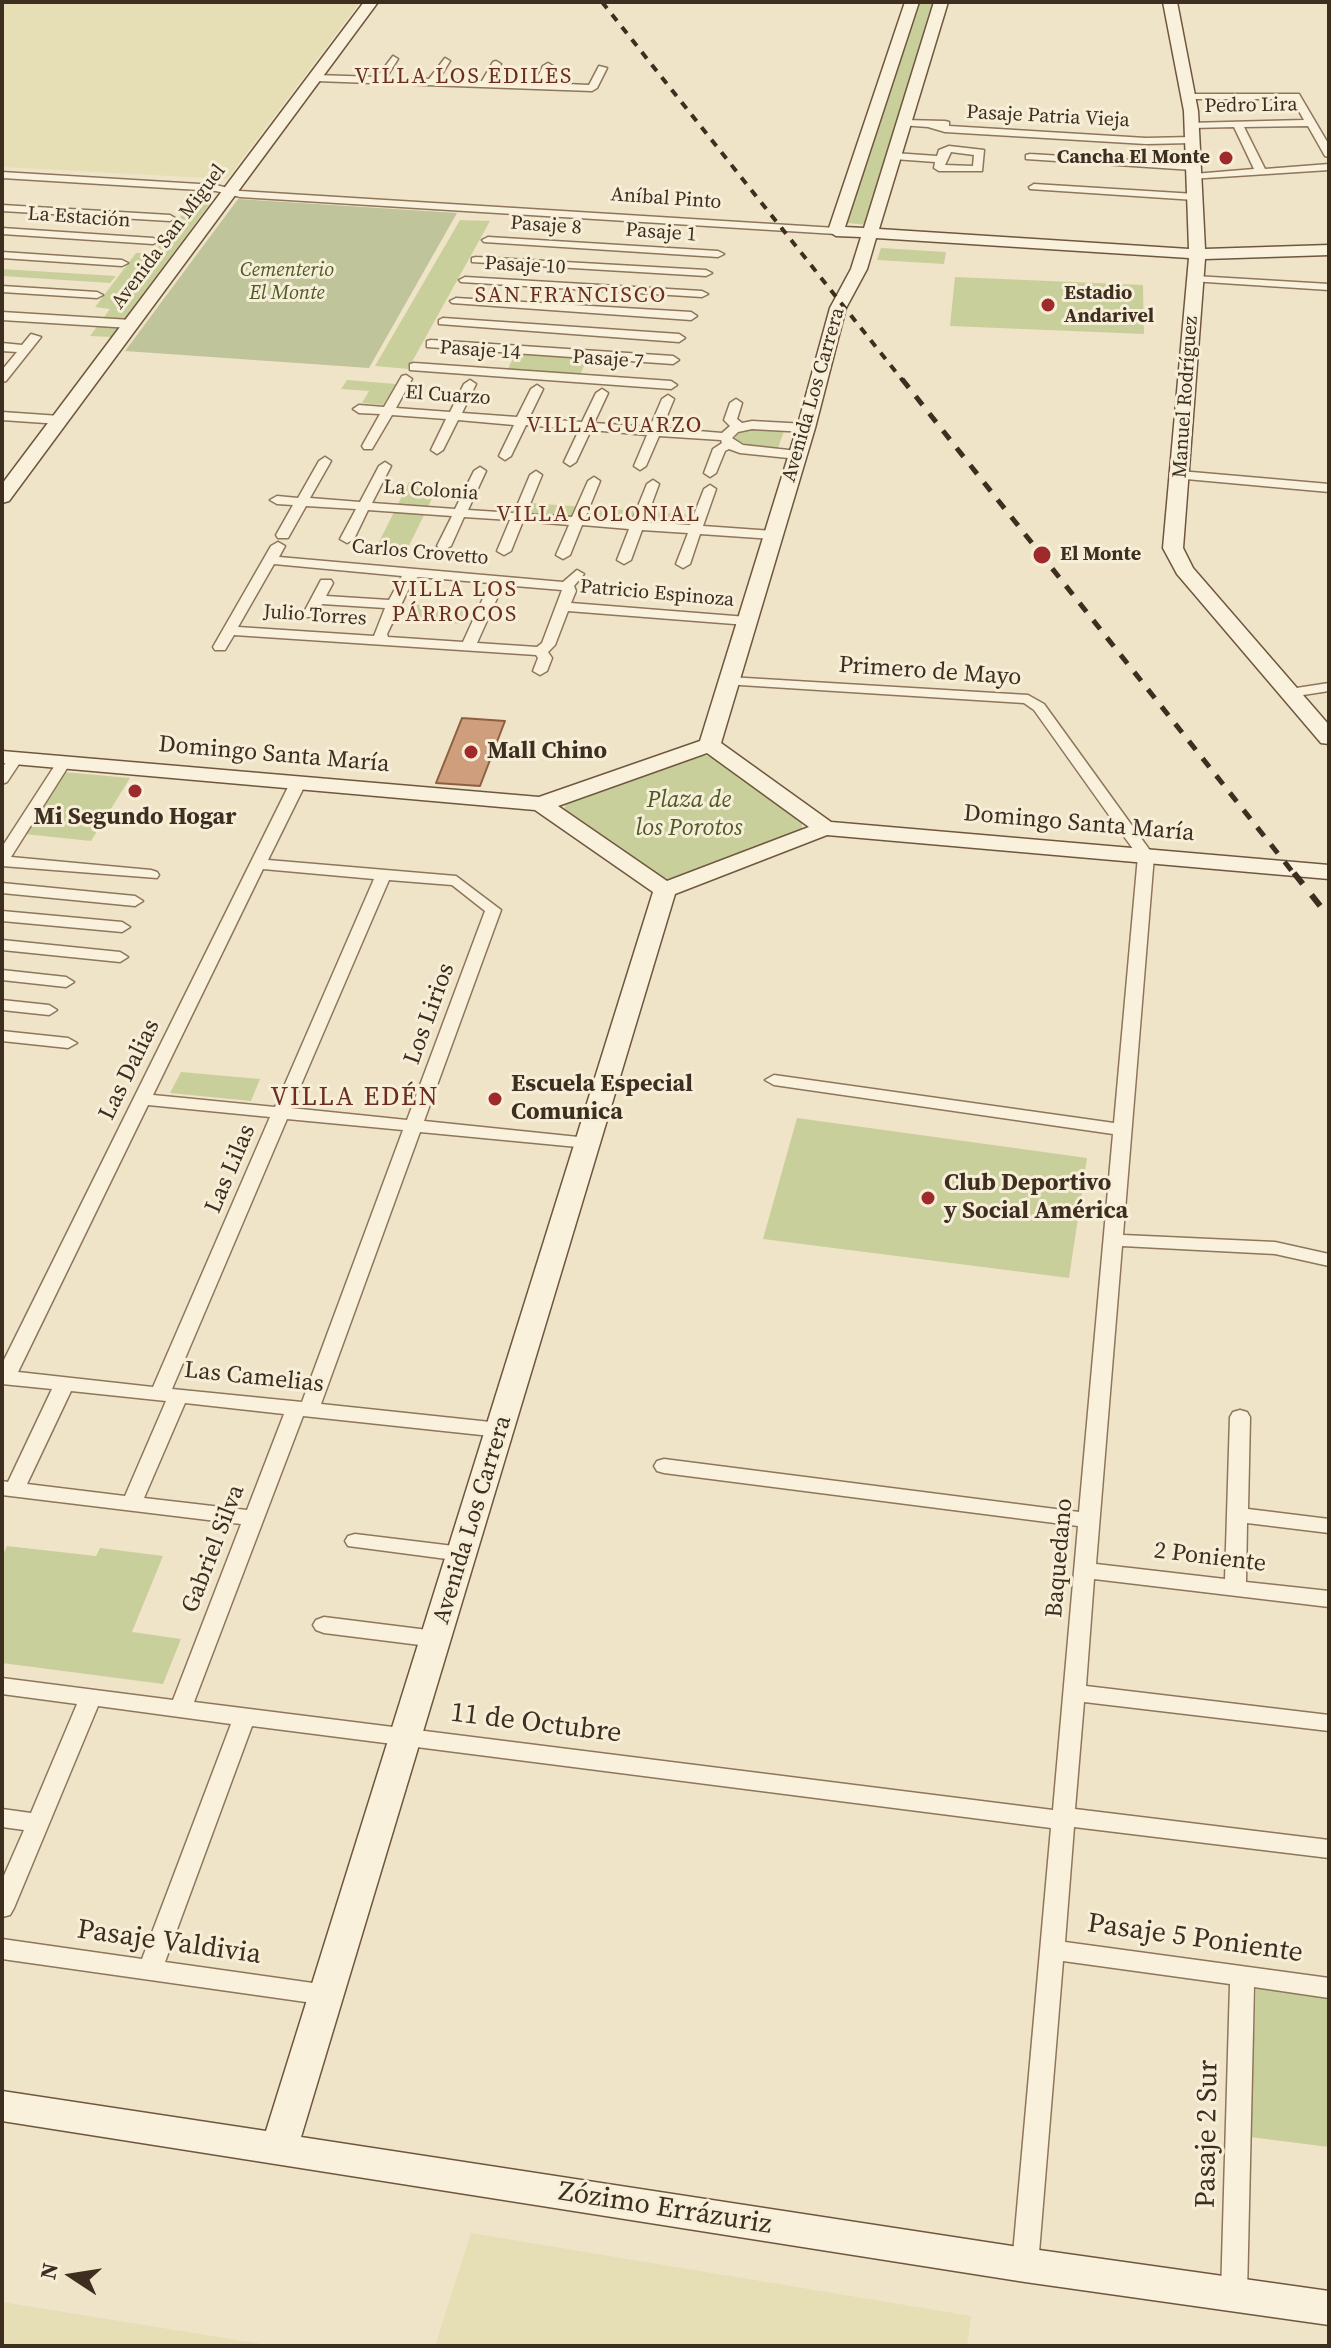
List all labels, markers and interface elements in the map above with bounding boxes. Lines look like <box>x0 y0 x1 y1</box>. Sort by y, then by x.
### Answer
district label: VILLA LOS EDILES <box>355 64 573 90</box>
street label: Pedro Lira <box>1204 93 1298 119</box>
street label: Pasaje Patria Vieja <box>966 101 1130 133</box>
place label: Cancha El Monte <box>1057 146 1210 170</box>
marker: Cancha El Monte <box>1217 149 1235 167</box>
street label: Avenida San Miguel <box>107 160 231 314</box>
street label: Aníbal Pinto <box>610 183 722 215</box>
street label: La Estación <box>27 202 131 234</box>
street label: Pasaje 8 <box>510 212 582 240</box>
street label: Pasaje 1 <box>625 219 697 247</box>
street label: Pasaje 10 <box>484 252 566 280</box>
park label: Cementerio El Monte <box>240 259 334 306</box>
place label: Estadio Andarivel <box>1064 282 1154 329</box>
district label: SAN FRANCISCO <box>475 283 667 309</box>
marker: Estadio Andarivel <box>1039 296 1057 314</box>
street label: Avenida Los Carrera <box>778 305 850 485</box>
street label: Manuel Rodríguez <box>1168 315 1204 479</box>
street label: Pasaje 14 <box>439 336 521 366</box>
street label: Pasaje 7 <box>572 346 644 374</box>
street label: El Cuarzo <box>405 381 491 411</box>
district label: VILLA CUARZO <box>527 413 703 439</box>
street label: La Colonia <box>383 476 479 506</box>
district label: VILLA COLONIAL <box>497 502 701 528</box>
street label: Carlos Crovetto <box>351 535 489 571</box>
place label: El Monte <box>1060 543 1141 567</box>
marker: El Monte <box>1031 544 1053 566</box>
street label: Patricio Espinoza <box>579 575 735 613</box>
district label: VILLA LOS PÁRROCOS <box>392 577 518 628</box>
street label: Julio Torres <box>263 600 367 632</box>
street label: Primero de Mayo <box>838 651 1022 693</box>
street label: Domingo Santa María <box>157 731 391 779</box>
place label: Mall Chino <box>487 738 607 766</box>
marker: Mall Chino <box>462 743 480 761</box>
marker: Mi Segundo Hogar <box>126 782 144 800</box>
park label: Plaza de los Porotos <box>636 787 742 843</box>
street label: Domingo Santa María <box>962 800 1196 848</box>
place label: Mi Segundo Hogar <box>34 804 236 832</box>
street label: Los Lirios <box>398 959 462 1069</box>
street label: Las Dalias <box>93 1015 167 1125</box>
place label: Escuela Especial Comunica <box>511 1071 693 1127</box>
district label: VILLA EDÉN <box>270 1082 440 1114</box>
marker: Escuela Especial Comunica <box>486 1090 504 1108</box>
street label: Las Lilas <box>199 1120 263 1218</box>
place label: Club Deportivo y Social América <box>944 1170 1128 1226</box>
marker: Club Deportivo y Social América <box>919 1189 937 1207</box>
street label: Las Camelias <box>183 1356 325 1400</box>
street label: Avenida Los Carrera <box>428 1412 518 1628</box>
street label: Gabriel Silva <box>176 1481 252 1617</box>
street label: Baquedano <box>1040 1497 1080 1619</box>
street label: 2 Poniente <box>1152 1537 1268 1579</box>
street label: 11 de Octubre <box>449 1697 623 1751</box>
street label: Pasaje 5 Poniente <box>1085 1907 1305 1971</box>
street label: Pasaje Valdivia <box>75 1913 263 1973</box>
street label: Pasaje 2 Sur <box>1190 2059 1226 2209</box>
street label: Zózimo Errázuriz <box>556 2176 774 2242</box>
north arrow <box>32 2236 112 2316</box>
text: N <box>32 2260 65 2282</box>

